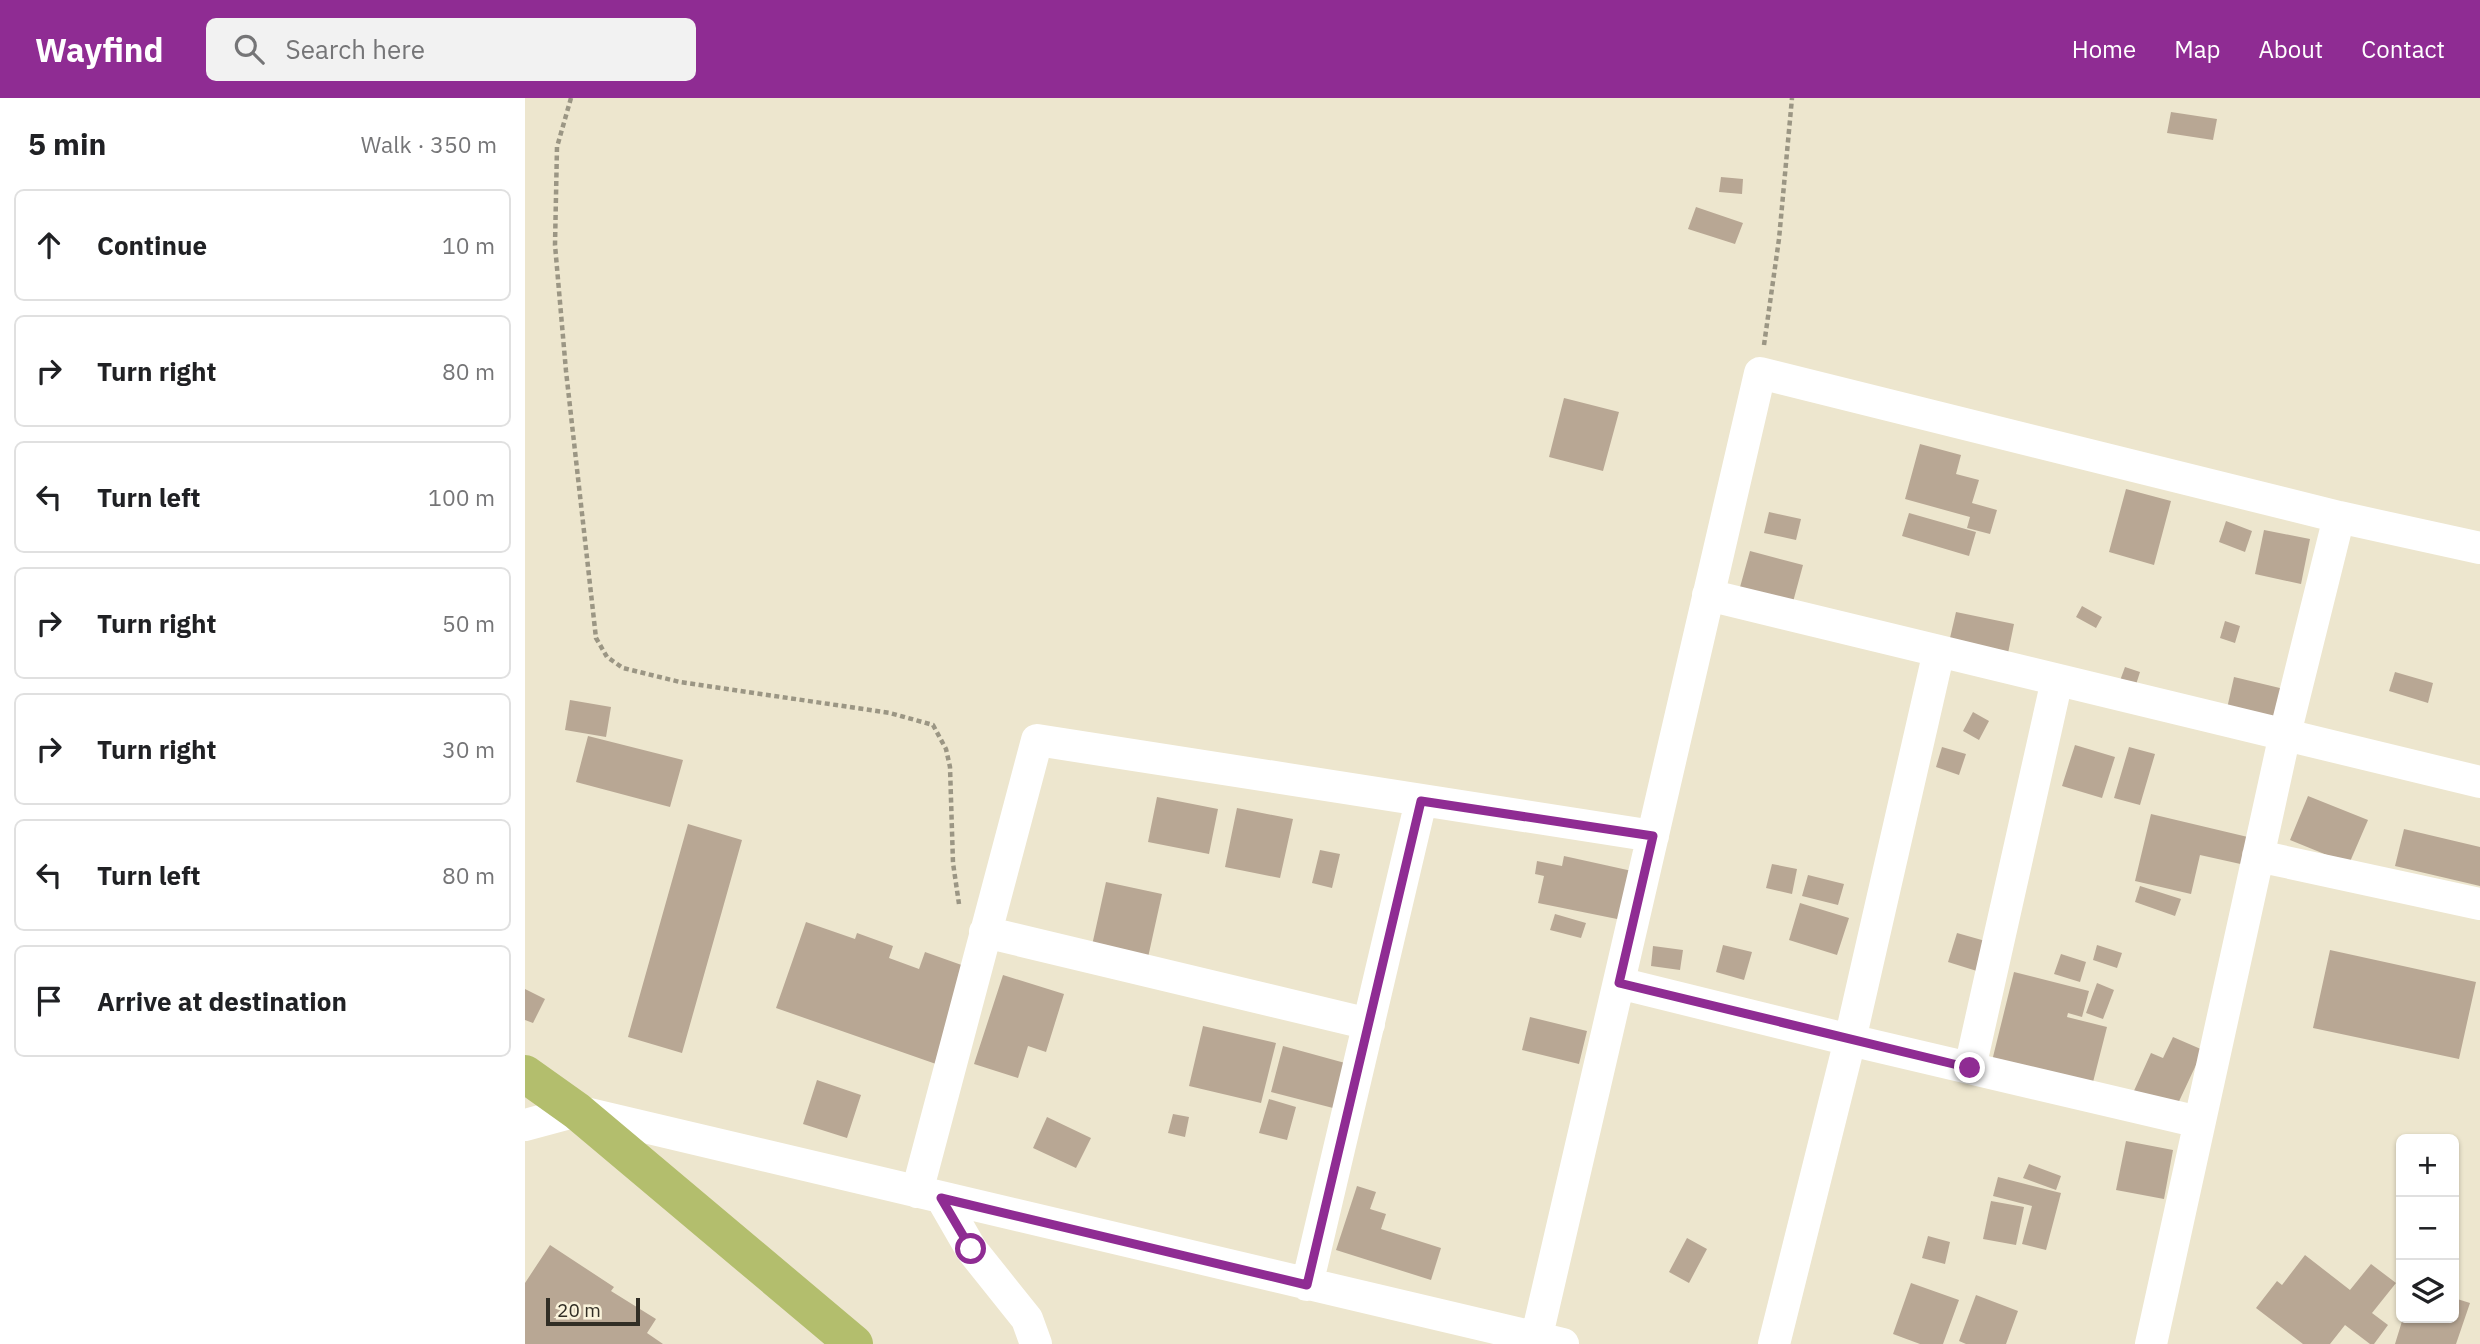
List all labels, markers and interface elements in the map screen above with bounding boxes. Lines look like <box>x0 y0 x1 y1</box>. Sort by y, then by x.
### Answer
search box <box>206 18 696 81</box>
text: Wayfind <box>35 28 164 71</box>
icon: search <box>230 30 268 68</box>
text: Search here <box>286 32 425 66</box>
text: Home <box>2072 33 2136 65</box>
text: Map <box>2174 33 2220 65</box>
text: About <box>2258 33 2323 65</box>
text: Contact <box>2361 33 2445 65</box>
text: 5 min <box>28 124 106 163</box>
text: Walk · 350 m <box>361 129 497 159</box>
icon: ahead <box>30 226 68 264</box>
text: Continue <box>97 228 207 262</box>
text: 10 m <box>442 230 495 260</box>
icon: right <box>30 352 68 390</box>
text: Turn right <box>97 354 216 388</box>
text: 80 m <box>442 356 495 386</box>
icon: left <box>30 478 68 516</box>
text: Turn left <box>97 480 200 514</box>
text: 100 m <box>428 482 495 512</box>
icon: right <box>30 604 68 642</box>
text: Turn right <box>97 606 216 640</box>
text: 50 m <box>442 608 495 638</box>
icon: right <box>30 730 68 768</box>
text: Turn right <box>97 732 216 766</box>
text: 30 m <box>442 734 495 764</box>
icon: left <box>30 856 68 894</box>
text: Turn left <box>97 858 200 892</box>
text: 80 m <box>442 860 495 890</box>
icon: arrive <box>30 982 68 1020</box>
text: Arrive at destination <box>97 984 347 1018</box>
route end <box>1954 1052 1985 1083</box>
map controls <box>2396 1134 2459 1323</box>
button: + <box>2396 1134 2459 1197</box>
button: − <box>2396 1197 2459 1260</box>
route start <box>955 1233 986 1264</box>
button: layers <box>2396 1260 2459 1323</box>
scale bar <box>546 1295 641 1327</box>
text: 20 m <box>557 1298 601 1322</box>

